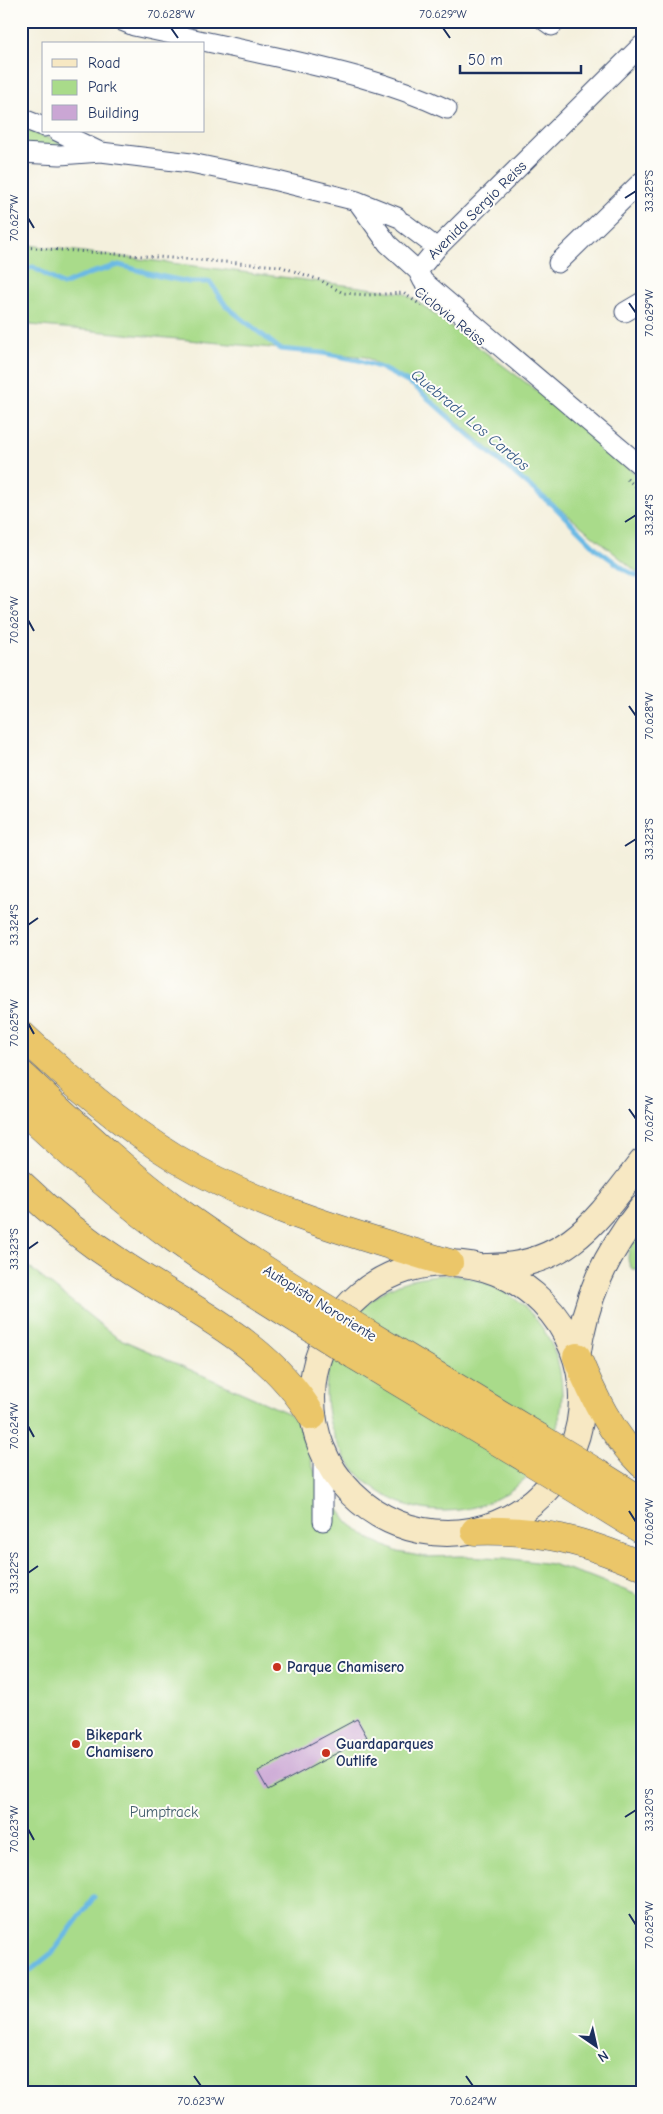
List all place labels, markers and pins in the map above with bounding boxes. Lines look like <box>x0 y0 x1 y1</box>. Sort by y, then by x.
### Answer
place label: Parque Chamisero <box>287 1658 405 1676</box>
marker: Parque Chamisero <box>271 1661 283 1673</box>
place label: Bikepark Chamisero <box>86 1726 154 1761</box>
place label: Guardaparques Outlife <box>336 1735 433 1770</box>
marker: Bikepark Chamisero <box>70 1738 82 1750</box>
marker: Guardaparques Outlife <box>320 1747 332 1759</box>

